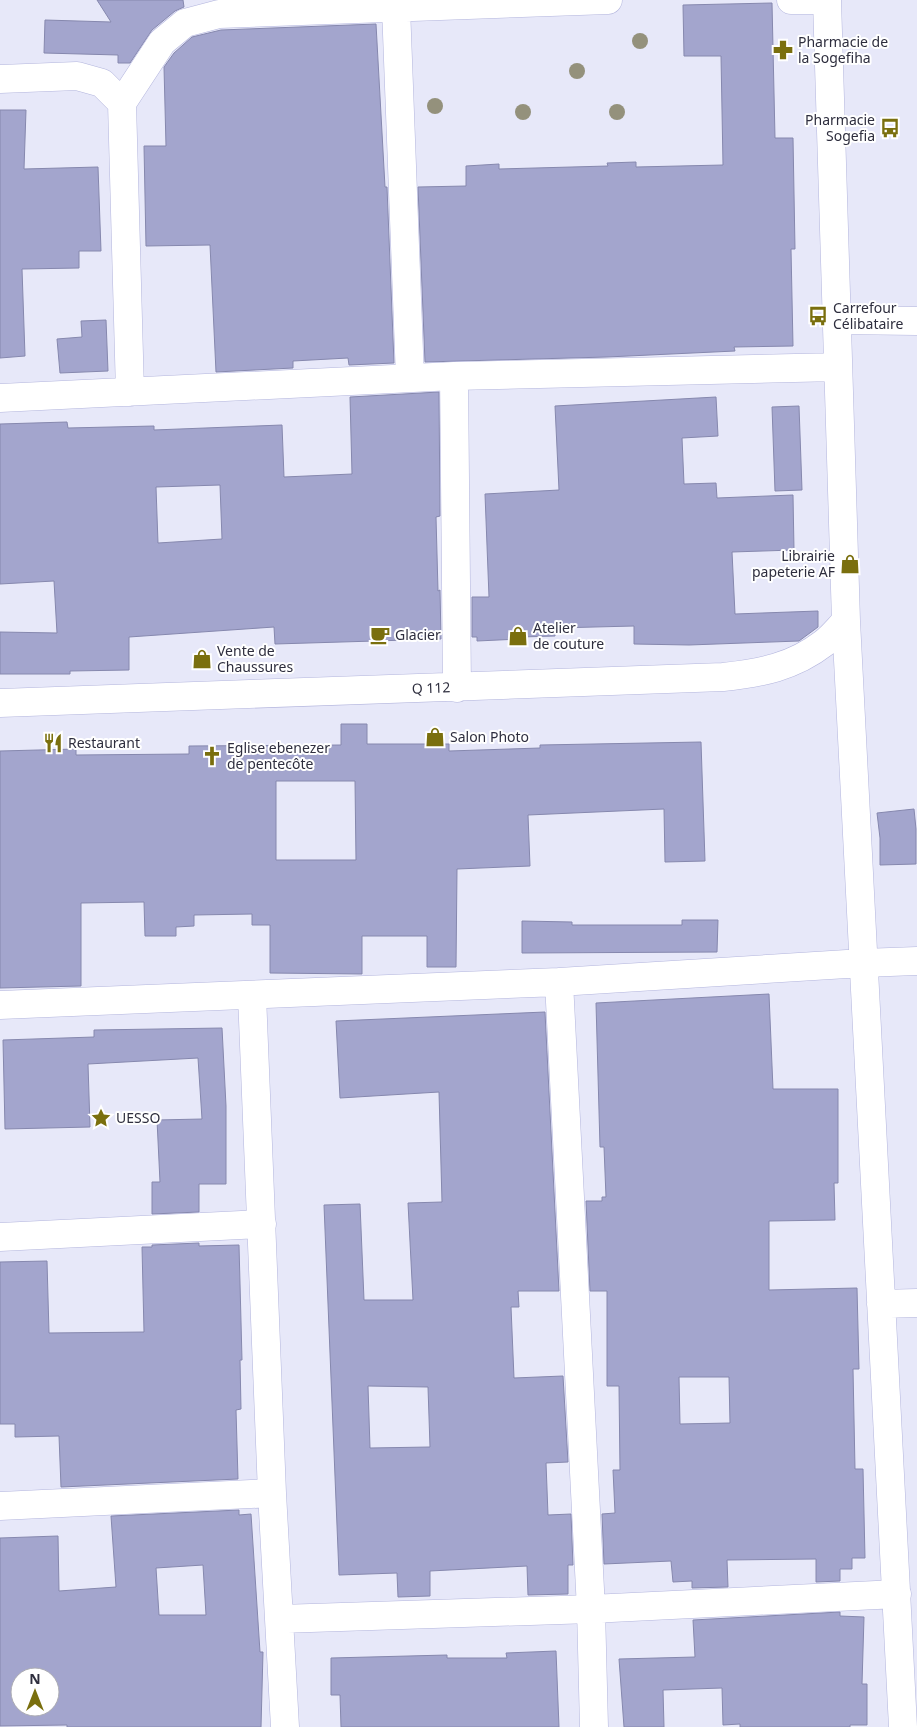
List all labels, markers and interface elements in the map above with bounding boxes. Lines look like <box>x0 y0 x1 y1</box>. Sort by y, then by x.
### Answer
place label: Pharmacie de la Sogefiha <box>798 32 888 67</box>
pharmacy icon: Pharmacie de la Sogefiha <box>772 39 794 61</box>
place label: Pharmacie Sogefia <box>805 110 875 145</box>
bus stop icon: Pharmacie Sogefia <box>879 117 901 139</box>
place label: Carrefour Célibataire <box>833 298 903 333</box>
bus stop icon: Carrefour Célibataire <box>807 305 829 327</box>
place label: Librairie papeterie AF <box>752 546 835 581</box>
shop icon: Librairie papeterie AF <box>839 553 861 575</box>
place label: Atelier de couture <box>533 618 604 653</box>
cafe icon: Glacier <box>369 624 391 646</box>
place label: Glacier <box>395 625 441 644</box>
shop icon: Atelier de couture <box>507 625 529 647</box>
place label: Vente de Chaussures <box>217 641 293 676</box>
shop icon: Vente de Chaussures <box>191 648 213 670</box>
street label: Q 112 <box>411 677 451 698</box>
shop icon: Salon Photo <box>424 726 446 748</box>
place label: Salon Photo <box>450 727 529 746</box>
restaurant icon: Restaurant <box>42 732 64 754</box>
place label: Restaurant <box>68 733 140 752</box>
place label: Eglise ebenezer de pentecôte <box>227 738 330 773</box>
church icon: Eglise ebenezer de pentecôte <box>201 745 223 767</box>
place icon: UESSO <box>90 1107 112 1129</box>
place label: UESSO <box>116 1108 160 1127</box>
north arrow <box>10 1667 60 1717</box>
text: N <box>29 1669 41 1688</box>

